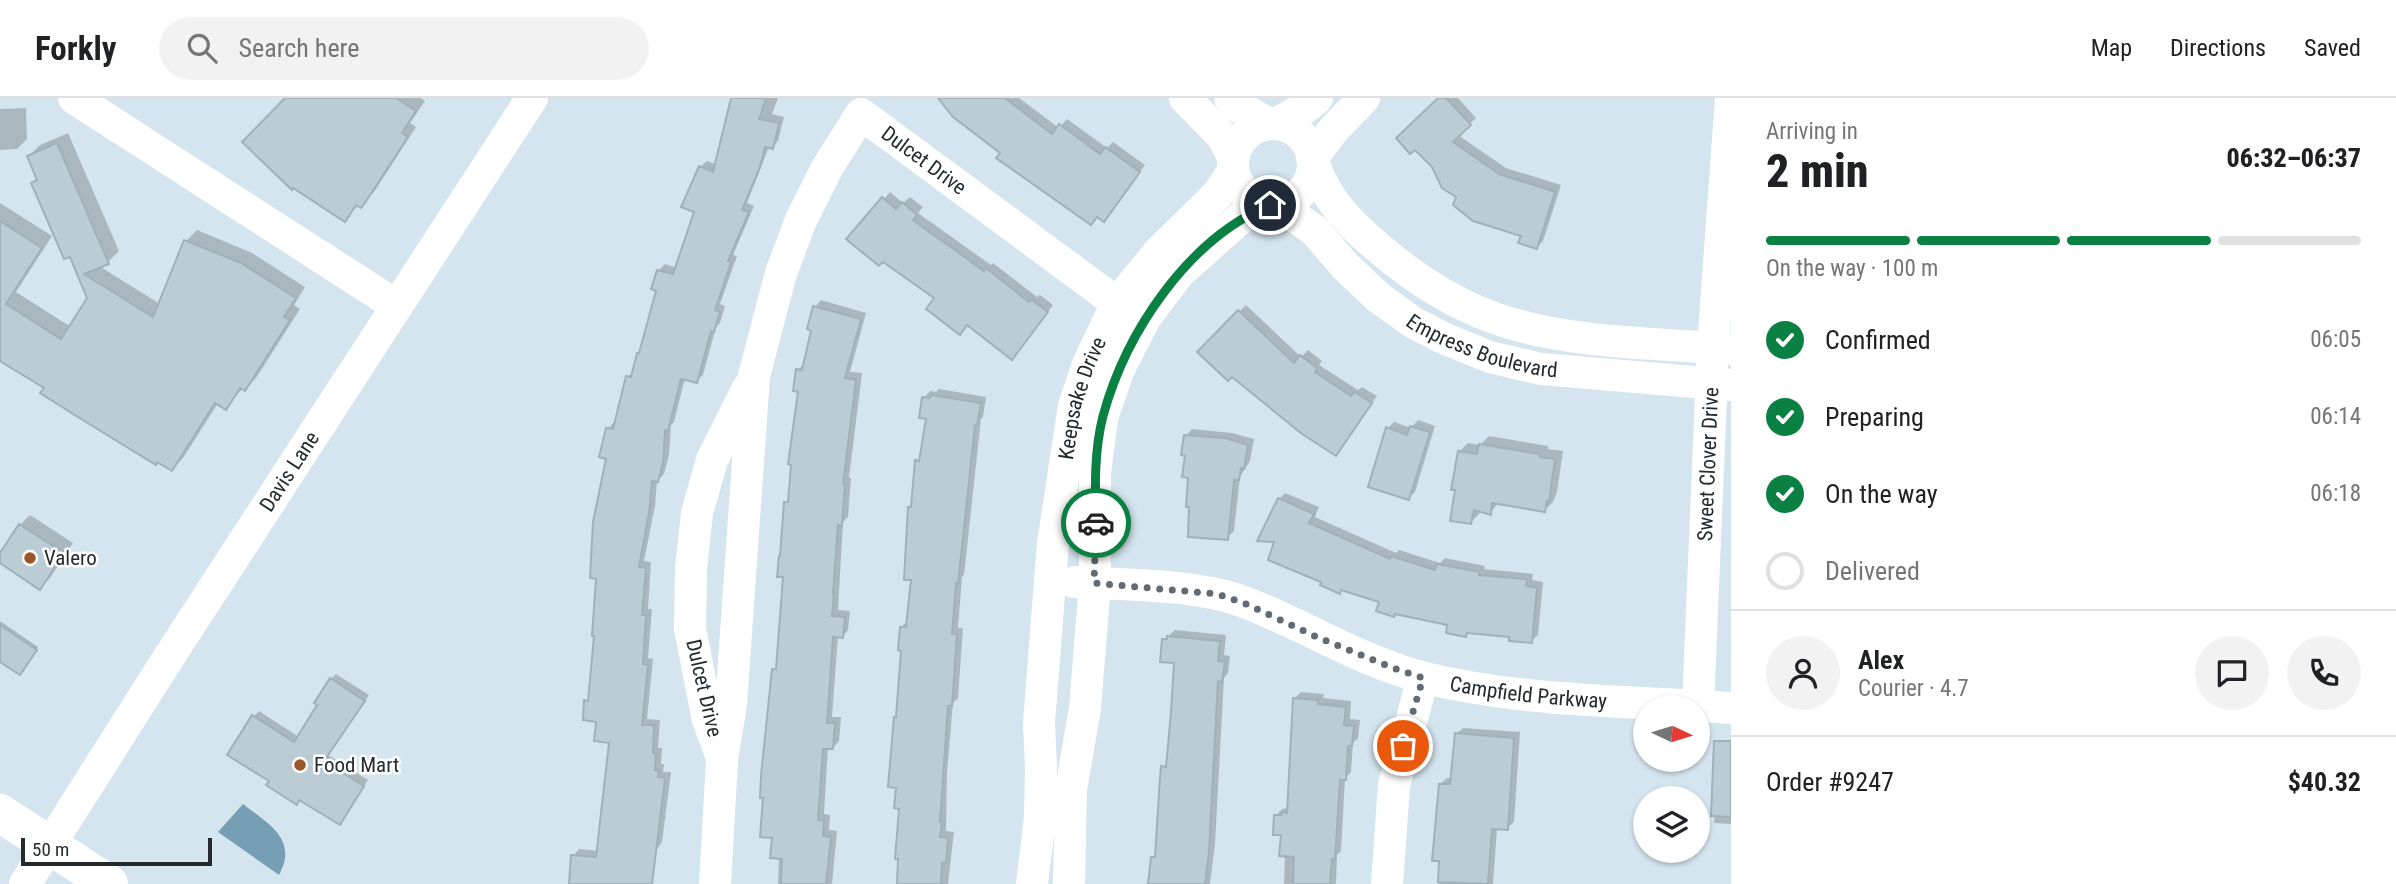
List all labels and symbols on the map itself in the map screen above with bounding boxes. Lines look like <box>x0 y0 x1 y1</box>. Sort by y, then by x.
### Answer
street label: Dulcet Drive <box>877 121 971 200</box>
pin <box>1240 175 1300 235</box>
street label: Empress Boulevard <box>1402 309 1558 382</box>
street label: Keepsake Drive <box>1054 333 1111 461</box>
street label: Sweet Clover Drive <box>1693 386 1723 542</box>
street label: Davis Lane <box>255 427 324 516</box>
courier <box>1061 488 1131 558</box>
place label: Valero <box>44 546 97 570</box>
marker: Valero <box>22 550 38 566</box>
street label: Dulcet Drive <box>681 637 727 739</box>
street label: Campfield Parkway <box>1448 672 1608 713</box>
north arrow <box>1633 695 1710 772</box>
pin <box>1373 716 1433 776</box>
place label: Food Mart <box>314 753 399 777</box>
marker: Food Mart <box>292 757 308 773</box>
scale bar <box>21 835 212 867</box>

